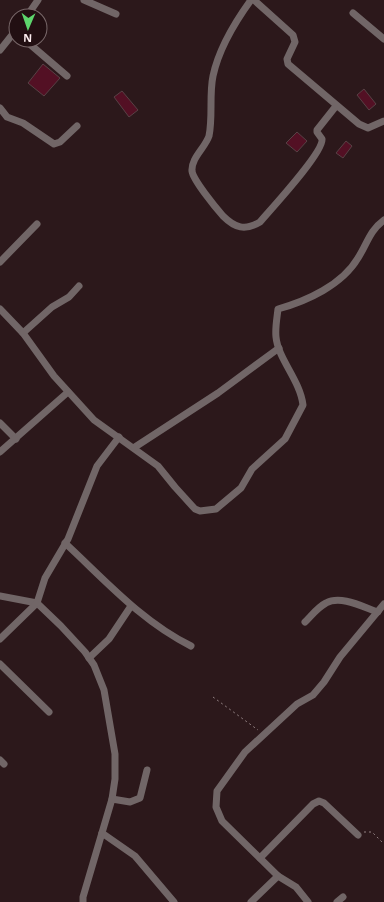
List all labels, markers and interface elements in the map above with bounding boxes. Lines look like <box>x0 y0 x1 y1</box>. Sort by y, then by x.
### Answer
north arrow <box>8 8 48 48</box>
text: N <box>23 31 32 46</box>

